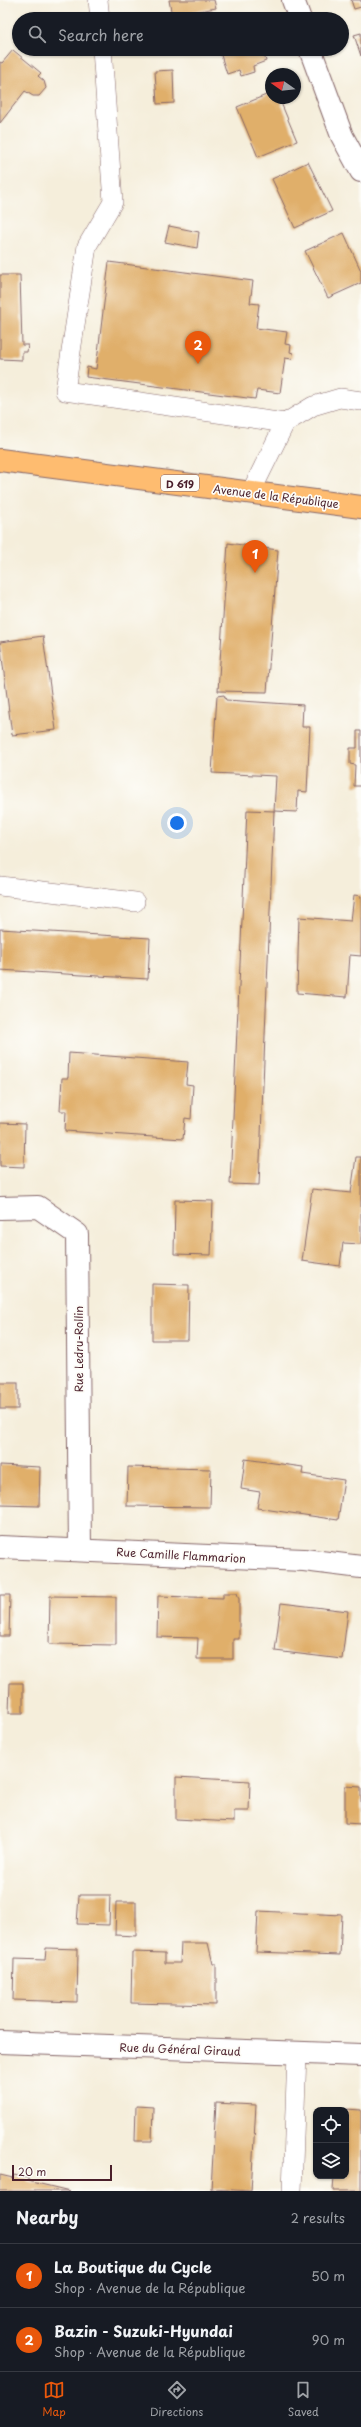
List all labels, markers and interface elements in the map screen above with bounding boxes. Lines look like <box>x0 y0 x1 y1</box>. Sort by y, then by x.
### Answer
search box <box>12 12 349 56</box>
icon: search <box>26 23 48 45</box>
text: Search here <box>58 23 144 46</box>
north arrow <box>265 68 301 104</box>
pin: 2 <box>185 331 211 364</box>
road number: D 619 <box>161 475 199 491</box>
street label: Avenue de la République <box>212 480 340 512</box>
pin: 1 <box>242 540 268 573</box>
your location <box>167 813 187 833</box>
street label: Rue Ledru-Rollin <box>70 1306 87 1392</box>
street label: Rue Camille Flammarion <box>116 1543 246 1567</box>
street label: Rue du Général Giraud <box>119 2038 241 2060</box>
map controls <box>313 2107 349 2179</box>
button: locate <box>313 2107 349 2143</box>
button: layers <box>313 2143 349 2179</box>
scale bar <box>12 2163 112 2182</box>
text: 20 m <box>18 2163 46 2180</box>
text: Nearby <box>16 2204 78 2230</box>
text: 2 results <box>291 2208 345 2227</box>
text: La Boutique du Cycle <box>54 2255 212 2278</box>
text: 1 <box>26 2266 32 2285</box>
text: 50 m <box>311 2266 345 2285</box>
text: Shop · Avenue de la République <box>54 2278 246 2297</box>
text: Bazin - Suzuki-Hyundai <box>54 2319 233 2342</box>
text: 2 <box>24 2330 34 2349</box>
text: 90 m <box>312 2330 345 2349</box>
text: Shop · Avenue de la République <box>54 2342 246 2361</box>
tab: Map <box>42 2379 66 2420</box>
tab: Directions <box>150 2379 203 2420</box>
tab: Saved <box>288 2379 319 2420</box>

